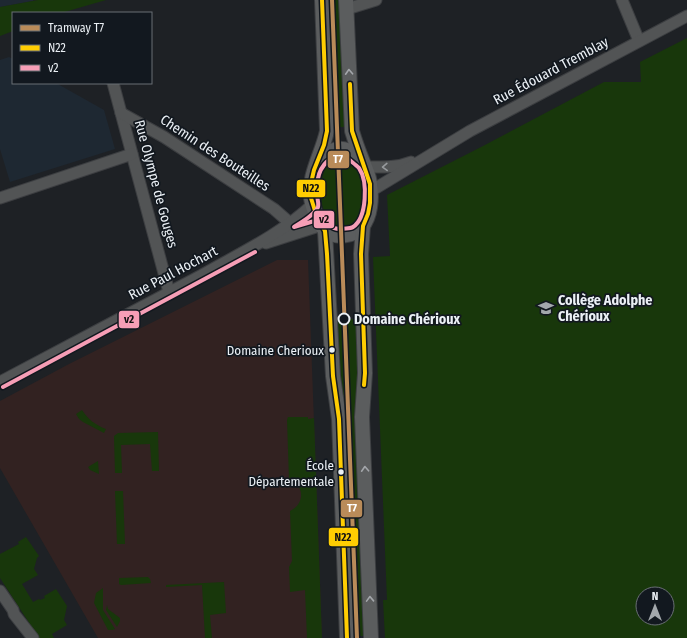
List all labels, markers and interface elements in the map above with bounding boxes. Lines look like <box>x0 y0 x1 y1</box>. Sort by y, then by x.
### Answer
legend <box>12 12 152 84</box>
text: Tramway T7 <box>48 21 104 35</box>
street label: Rue Édouard Tremblay <box>490 32 612 109</box>
text: N22 <box>48 41 66 55</box>
text: v2 <box>48 61 59 75</box>
one-way arrow <box>345 69 354 75</box>
street label: Chemin des Bouteilles <box>157 111 273 195</box>
street label: Rue Olympe de Gouges <box>131 118 181 250</box>
line badge: T7 <box>327 150 350 169</box>
text: T7 <box>333 153 343 166</box>
one-way arrow <box>382 163 388 171</box>
line badge: N22 <box>296 179 326 198</box>
text: N22 <box>303 182 319 195</box>
line badge: v2 <box>313 210 335 229</box>
text: v2 <box>318 213 329 226</box>
street label: Rue Paul Hochart <box>126 242 221 304</box>
place label: Collège Adolphe Chérioux <box>558 292 652 325</box>
school or university icon: Collège Adolphe Chérioux <box>537 299 555 317</box>
line badge: v2 <box>118 310 140 329</box>
place label: Domaine Chérioux <box>354 311 461 328</box>
marker: Domaine Chérioux <box>337 312 351 326</box>
text: v2 <box>123 313 134 326</box>
place label: Domaine Cherioux <box>227 343 324 358</box>
marker: Domaine Cherioux <box>327 345 337 355</box>
place label: École Départementale <box>248 458 334 489</box>
one-way arrow <box>360 466 369 472</box>
marker: École Départementale <box>336 467 346 477</box>
line badge: T7 <box>340 499 363 518</box>
text: T7 <box>347 502 357 515</box>
line badge: N22 <box>328 527 359 547</box>
text: N22 <box>335 531 351 544</box>
north arrow <box>635 586 675 626</box>
text: N <box>652 590 658 603</box>
one-way arrow <box>365 596 374 602</box>

